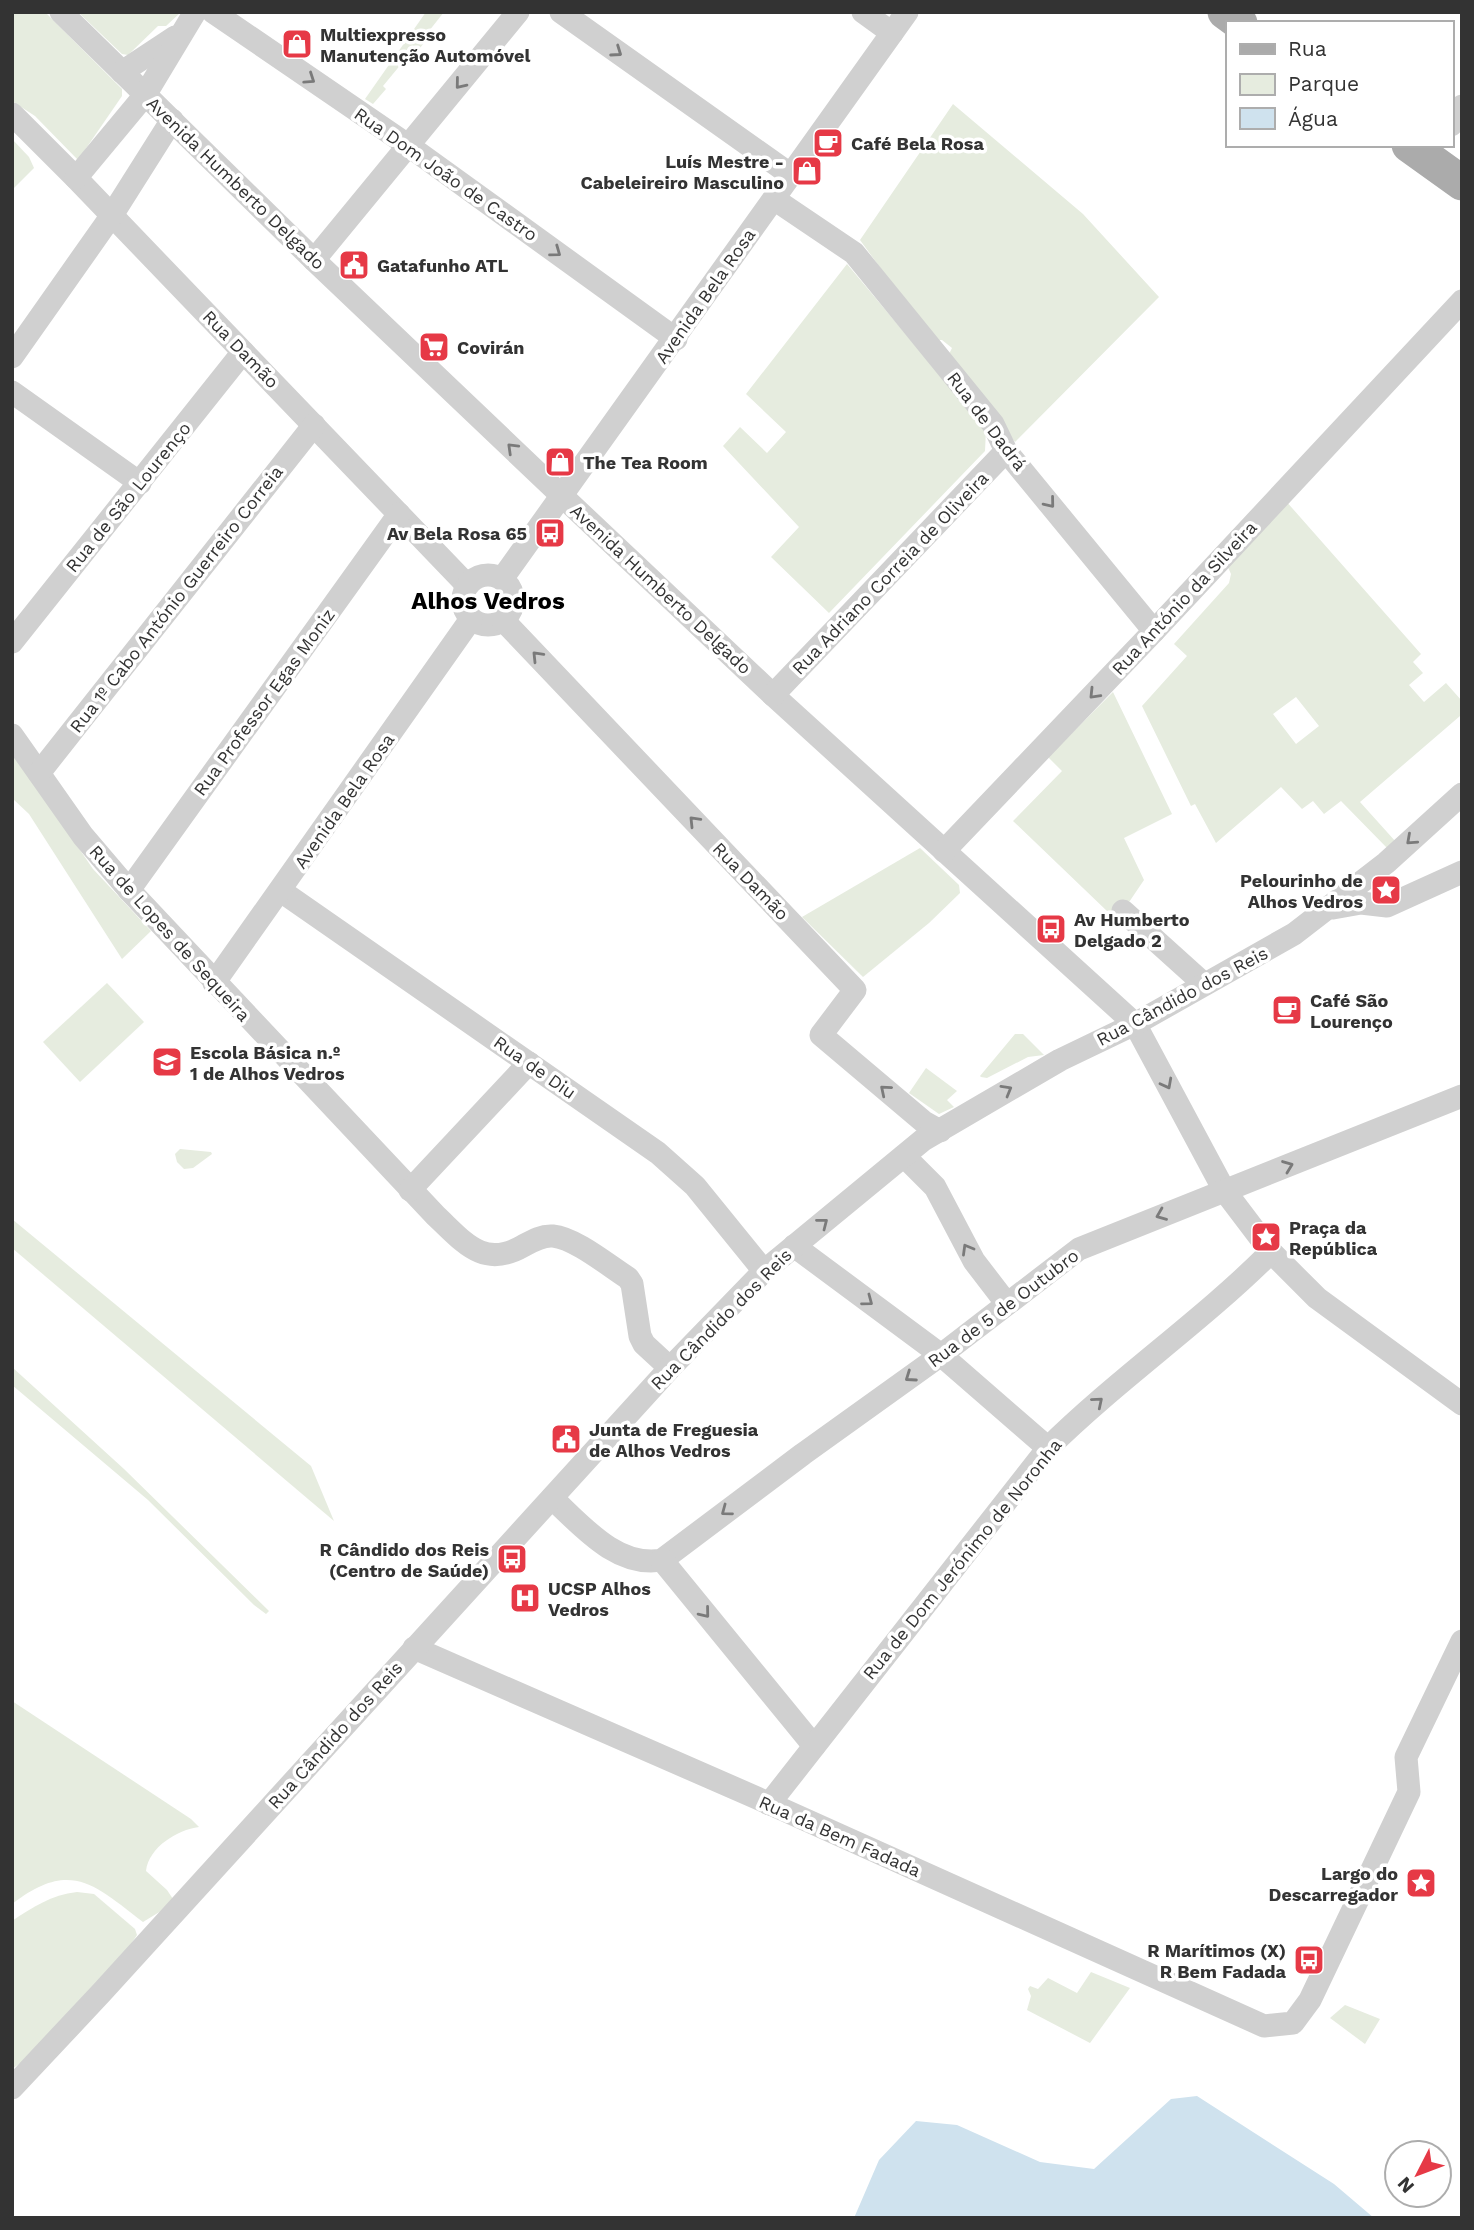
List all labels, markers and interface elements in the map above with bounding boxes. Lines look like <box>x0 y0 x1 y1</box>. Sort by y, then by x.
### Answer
legend <box>1226 21 1453 147</box>
place label: Multiexpresso Manutenção Automóvel <box>320 24 530 66</box>
shop icon: Multiexpresso Manutenção Automóvel <box>280 27 314 61</box>
text: Rua <box>1288 36 1327 61</box>
one-way arrow <box>609 44 622 56</box>
one-way arrow <box>302 71 315 83</box>
text: Parque <box>1288 71 1359 96</box>
one-way arrow <box>455 77 468 89</box>
street label: Avenida Humberto Delgado <box>143 92 329 274</box>
street label: Rua Dom João de Castro <box>350 103 542 245</box>
text: Água <box>1288 106 1338 131</box>
cafe icon: Café Bela Rosa <box>811 126 845 160</box>
place label: Café Bela Rosa <box>851 133 984 154</box>
place label: Luís Mestre - Cabeleireiro Masculino <box>581 151 784 193</box>
shop icon: Luís Mestre - Cabeleireiro Masculino <box>790 154 824 188</box>
street label: Avenida Bela Rosa <box>651 225 759 367</box>
one-way arrow <box>548 244 561 256</box>
public building icon: Gatafunho ATL <box>337 248 371 282</box>
place label: Gatafunho ATL <box>377 255 508 276</box>
street label: Rua Damão <box>199 306 283 392</box>
supermarket icon: Covirán <box>417 330 451 364</box>
place label: Covirán <box>457 337 524 358</box>
street label: Rua de Dadrá <box>943 367 1031 475</box>
street label: Rua de São Lourenço <box>61 418 195 576</box>
one-way arrow <box>507 444 520 457</box>
shop icon: The Tea Room <box>543 445 577 479</box>
place label: The Tea Room <box>583 452 708 473</box>
street label: Rua 1º Cabo António Guerreiro Correia <box>65 461 287 737</box>
street label: Rua Adriano Correia de Oliveira <box>787 467 993 679</box>
one-way arrow <box>1041 496 1054 508</box>
street label: Avenida Humberto Delgado <box>566 500 756 678</box>
bus stop icon: Av Bela Rosa 65 <box>533 516 567 550</box>
street label: Rua António da Silveira <box>1107 517 1261 679</box>
place label: Av Bela Rosa 65 <box>387 523 527 544</box>
district label: Alhos Vedros <box>411 587 565 615</box>
street label: Rua Professor Egas Moniz <box>189 604 339 800</box>
one-way arrow <box>532 651 545 664</box>
one-way arrow <box>1090 686 1102 699</box>
street label: Avenida Bela Rosa <box>290 730 398 872</box>
one-way arrow <box>689 816 702 829</box>
one-way arrow <box>1406 831 1419 844</box>
street label: Rua Damão <box>709 838 793 924</box>
street label: Rua de Lopes de Sequeira <box>85 841 255 1025</box>
place label: Pelourinho de Alhos Vedros <box>1240 870 1363 912</box>
place icon: Pelourinho de Alhos Vedros <box>1369 873 1403 907</box>
place label: Av Humberto Delgado 2 <box>1074 909 1190 951</box>
bus stop icon: Av Humberto Delgado 2 <box>1034 912 1068 946</box>
street label: Rua Cândido dos Reis <box>1093 942 1271 1050</box>
place label: Café São Lourenço <box>1310 990 1393 1032</box>
cafe icon: Café São Lourenço <box>1270 993 1304 1027</box>
street label: Rua de Diu <box>490 1031 580 1103</box>
place label: Escola Básica n.º 1 de Alhos Vedros <box>190 1042 345 1084</box>
school or university icon: Escola Básica n.º 1 de Alhos Vedros <box>150 1045 184 1079</box>
one-way arrow <box>1159 1077 1172 1089</box>
one-way arrow <box>1000 1085 1012 1098</box>
one-way arrow <box>881 1086 894 1098</box>
one-way arrow <box>1281 1160 1293 1174</box>
one-way arrow <box>1155 1207 1167 1221</box>
place label: Praça da República <box>1289 1217 1378 1259</box>
one-way arrow <box>816 1219 828 1231</box>
place icon: Praça da República <box>1249 1220 1283 1254</box>
street label: Rua Cândido dos Reis <box>646 1244 796 1394</box>
street label: Rua de 5 de Outubro <box>923 1244 1083 1372</box>
one-way arrow <box>962 1244 975 1256</box>
one-way arrow <box>860 1293 873 1306</box>
one-way arrow <box>905 1369 918 1382</box>
one-way arrow <box>1091 1397 1103 1410</box>
place label: Junta de Freguesia de Alhos Vedros <box>589 1419 759 1461</box>
public building icon: Junta de Freguesia de Alhos Vedros <box>549 1422 583 1456</box>
street label: Rua de Dom Jerónimo de Noronha <box>858 1434 1066 1684</box>
one-way arrow <box>721 1503 734 1516</box>
place label: R Cândido dos Reis (Centro de Saúde) <box>320 1539 489 1581</box>
bus stop icon: R Cândido dos Reis (Centro de Saúde) <box>495 1542 529 1576</box>
place label: UCSP Alhos Vedros <box>548 1578 651 1620</box>
hospital icon: UCSP Alhos Vedros <box>508 1581 542 1615</box>
one-way arrow <box>697 1605 709 1618</box>
street label: Rua Cândido dos Reis <box>263 1657 407 1813</box>
street label: Rua da Bem Fadada <box>756 1791 924 1881</box>
place label: Largo do Descarregador <box>1268 1863 1398 1905</box>
place icon: Largo do Descarregador <box>1404 1866 1438 1900</box>
place label: R Marítimos (X) R Bem Fadada <box>1147 1940 1287 1982</box>
bus stop icon: R Marítimos (X) R Bem Fadada <box>1292 1943 1326 1977</box>
north arrow <box>1383 2139 1453 2209</box>
text: N <box>1392 2172 1419 2198</box>

